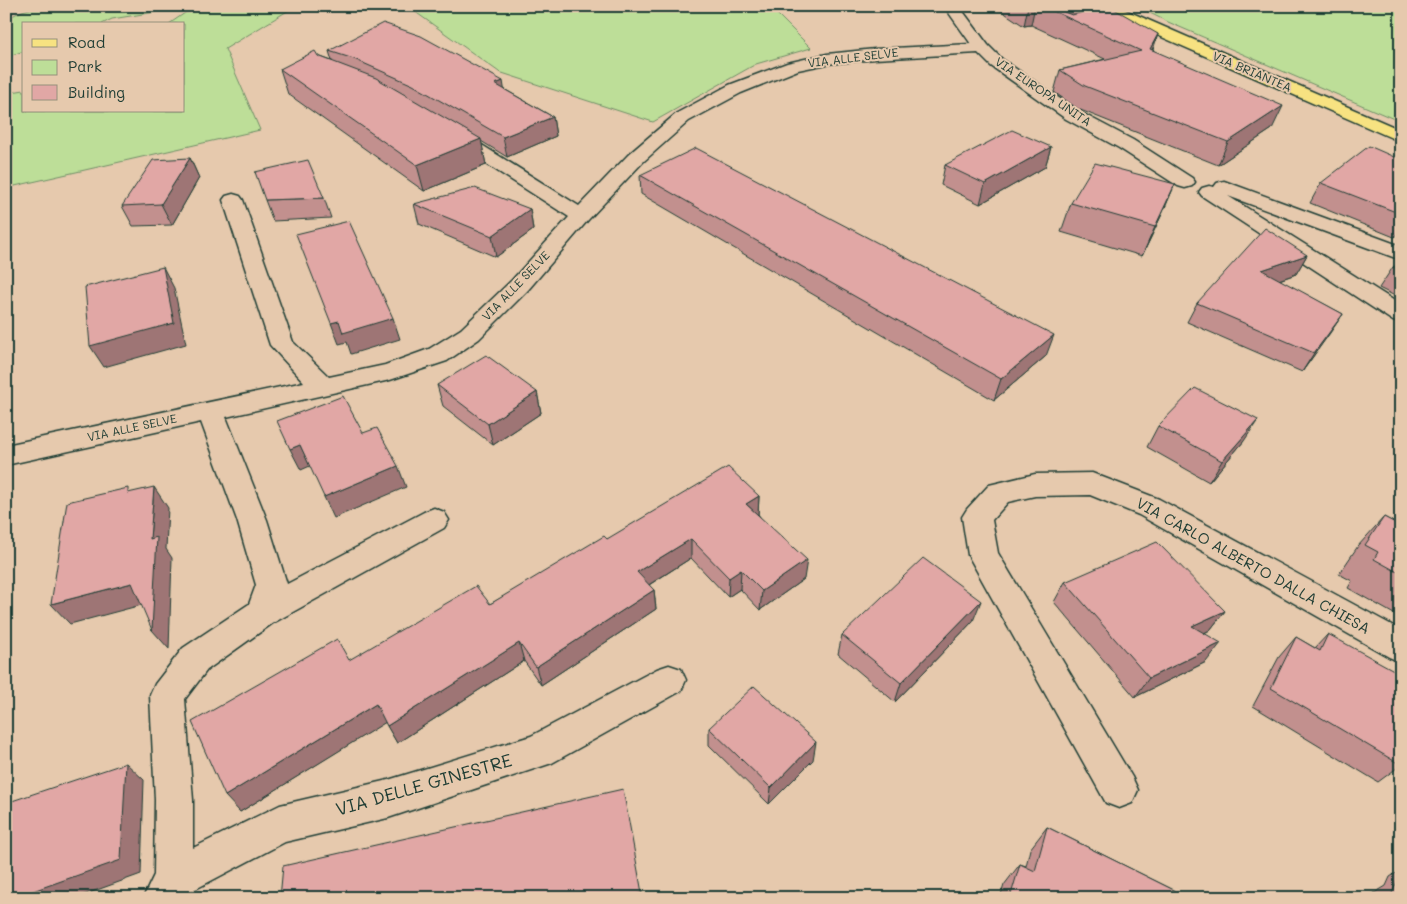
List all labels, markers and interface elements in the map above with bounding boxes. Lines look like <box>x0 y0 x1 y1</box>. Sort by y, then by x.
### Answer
legend <box>22 22 185 112</box>
text: Road <box>68 32 105 52</box>
street label: VIA ALLE SELVE <box>807 43 899 71</box>
street label: VIA BRIANTEA <box>1210 47 1294 95</box>
street label: VIA EUROPA UNITA <box>992 53 1095 129</box>
text: Park <box>68 56 102 76</box>
text: Building <box>68 82 125 102</box>
street label: VIA ALLE SELVE <box>478 247 553 324</box>
street label: VIA ALLE SELVE <box>85 410 178 444</box>
street label: VIA CARLO ALBERTO DALLA CHIESA <box>1133 492 1374 638</box>
street label: VIA DELLE GINESTRE <box>333 747 515 821</box>

